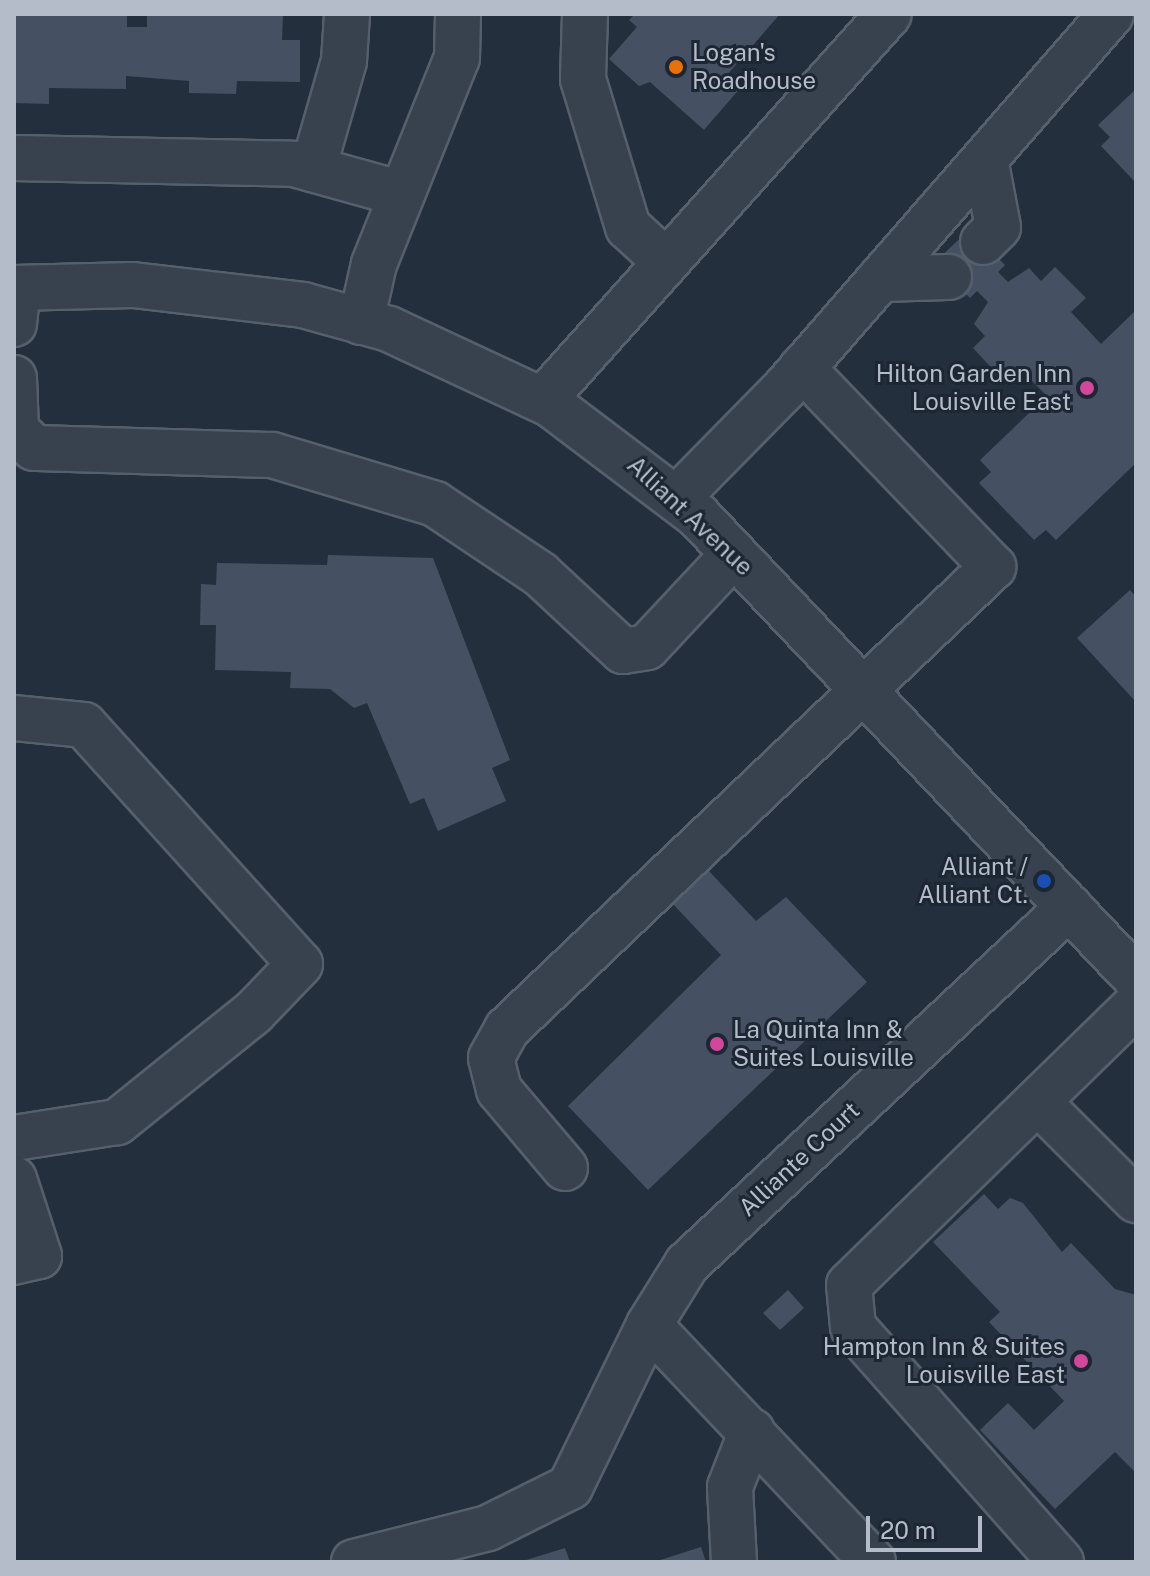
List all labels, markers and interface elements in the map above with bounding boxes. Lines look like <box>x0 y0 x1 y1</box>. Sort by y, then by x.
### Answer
place label: Logan's Roadhouse <box>692 39 816 95</box>
marker: Logan's Roadhouse <box>667 58 685 76</box>
place label: Hilton Garden Inn Louisville East <box>876 360 1071 416</box>
marker: Hilton Garden Inn Louisville East <box>1078 379 1096 397</box>
street label: Alliant Avenue <box>621 450 759 582</box>
place label: Alliant / Alliant Ct. <box>918 853 1028 909</box>
marker: Alliant / Alliant Ct. <box>1035 872 1053 890</box>
place label: La Quinta Inn & Suites Louisville <box>733 1016 914 1072</box>
marker: La Quinta Inn & Suites Louisville <box>708 1035 726 1053</box>
street label: Alliante Court <box>733 1096 865 1222</box>
place label: Hampton Inn & Suites Louisville East <box>823 1333 1065 1389</box>
marker: Hampton Inn & Suites Louisville East <box>1072 1352 1090 1370</box>
scale bar <box>870 1500 986 1550</box>
text: 20 m <box>880 1516 936 1544</box>

